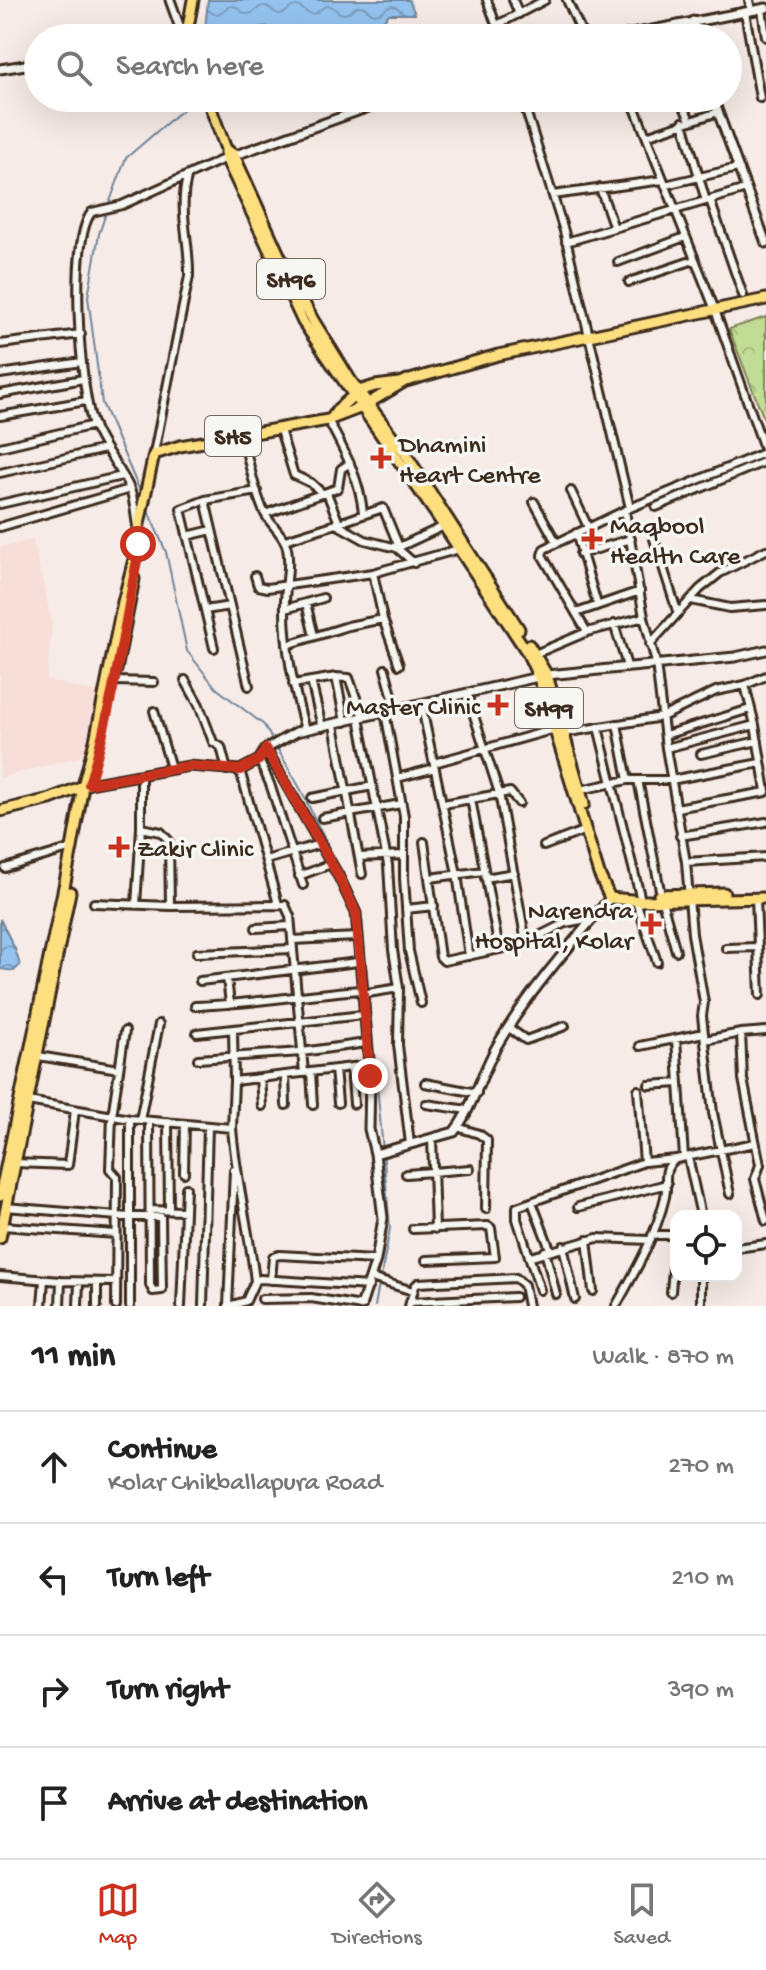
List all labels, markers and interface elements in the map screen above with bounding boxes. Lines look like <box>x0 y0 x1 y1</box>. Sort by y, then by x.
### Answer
search box <box>24 24 742 112</box>
icon: search <box>52 46 96 90</box>
text: Search here <box>116 51 264 86</box>
road number: SH96 <box>257 259 325 299</box>
road number: SH5 <box>205 416 261 456</box>
place label: Dhamini Heart Centre <box>397 432 541 493</box>
marker: Dhamini Heart Centre <box>370 447 392 469</box>
place label: Maqbool Health Care <box>610 513 741 574</box>
route start <box>120 526 156 562</box>
marker: Maqbool Health Care <box>581 528 603 550</box>
road number: SH99 <box>515 688 583 728</box>
place label: Master Clinic <box>346 694 481 725</box>
marker: Master Clinic <box>487 694 509 716</box>
marker: Zakir Clinic <box>108 836 130 858</box>
place label: Zakir Clinic <box>137 836 254 867</box>
place label: Narendra Hospital, Kolar <box>474 898 636 959</box>
marker: Narendra Hospital, Kolar <box>640 913 662 935</box>
route end <box>352 1058 388 1094</box>
map controls <box>670 1210 742 1282</box>
button: locate <box>670 1210 742 1282</box>
text: 11 min <box>32 1338 115 1378</box>
text: Walk · 870 m <box>593 1343 734 1374</box>
text: Continue <box>108 1434 217 1469</box>
icon: ahead <box>32 1445 76 1489</box>
text: 270 m <box>668 1452 734 1483</box>
text: Kolar Chikballapura Road <box>108 1469 382 1500</box>
icon: left <box>32 1557 76 1601</box>
text: Turn left <box>108 1562 209 1597</box>
text: 210 m <box>671 1564 734 1595</box>
icon: right <box>32 1669 76 1713</box>
text: Turn right <box>108 1674 228 1709</box>
text: 390 m <box>668 1676 734 1707</box>
icon: arrive <box>32 1781 76 1825</box>
text: Arrive at destination <box>108 1786 368 1821</box>
tab: Map <box>96 1878 140 1952</box>
tab: Directions <box>332 1878 422 1952</box>
tab: Saved <box>614 1878 670 1952</box>

